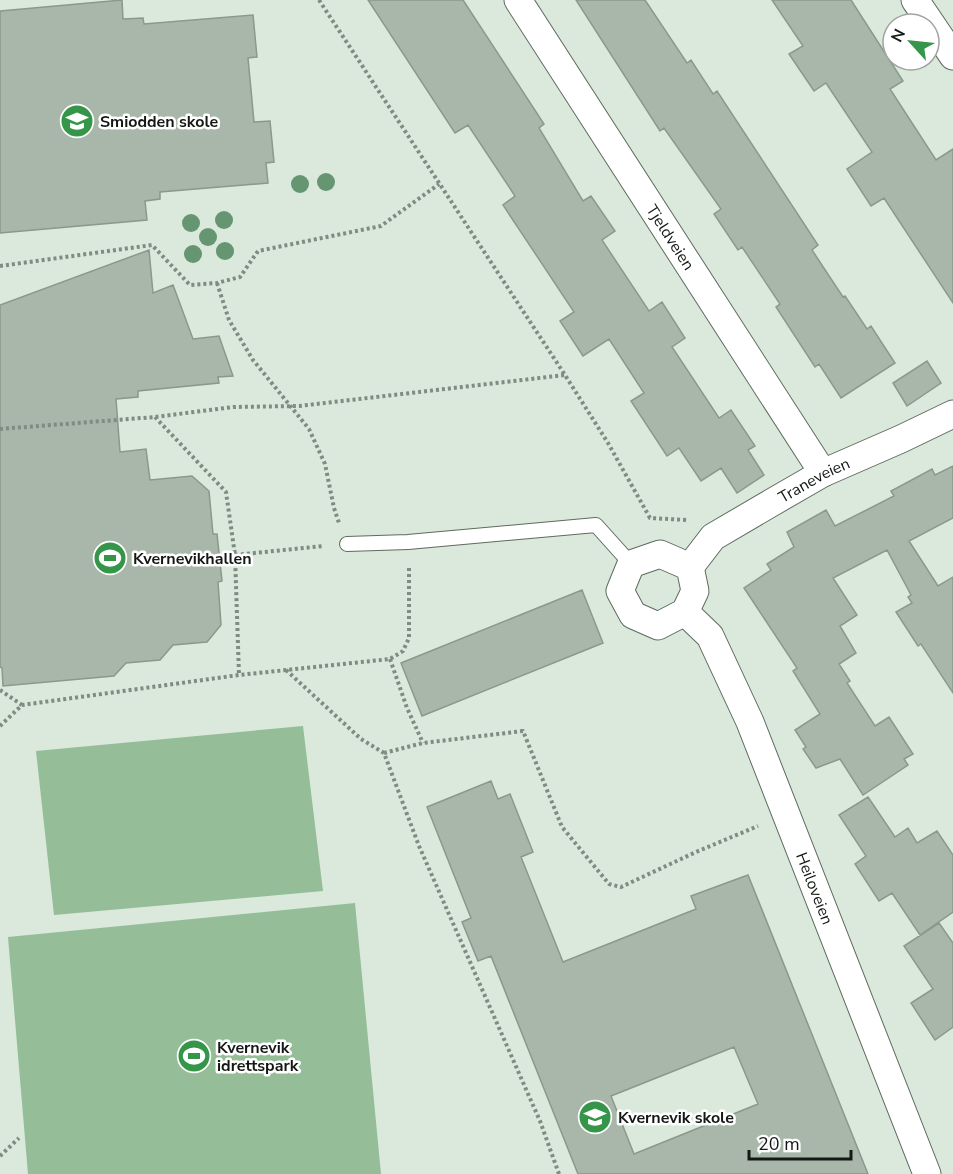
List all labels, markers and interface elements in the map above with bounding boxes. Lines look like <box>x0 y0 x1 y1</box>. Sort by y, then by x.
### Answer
north arrow <box>881 12 941 72</box>
text: N <box>886 25 911 46</box>
school or university icon: Smiodden skole <box>59 103 95 139</box>
place label: Smiodden skole <box>100 111 218 133</box>
street label: Tjeldveien <box>641 201 699 275</box>
street label: Traneveien <box>775 453 853 508</box>
sports icon: Kvernevikhallen <box>92 540 128 576</box>
place label: Kvernevikhallen <box>133 548 252 570</box>
street label: Heiloveien <box>790 849 838 928</box>
place label: Kvernevik idrettspark <box>217 1037 299 1077</box>
sports icon: Kvernevik idrettspark <box>176 1038 212 1074</box>
school or university icon: Kvernevik skole <box>577 1099 613 1135</box>
place label: Kvernevik skole <box>618 1107 734 1129</box>
scale bar <box>749 1123 851 1161</box>
text: 20 m <box>758 1132 800 1156</box>

